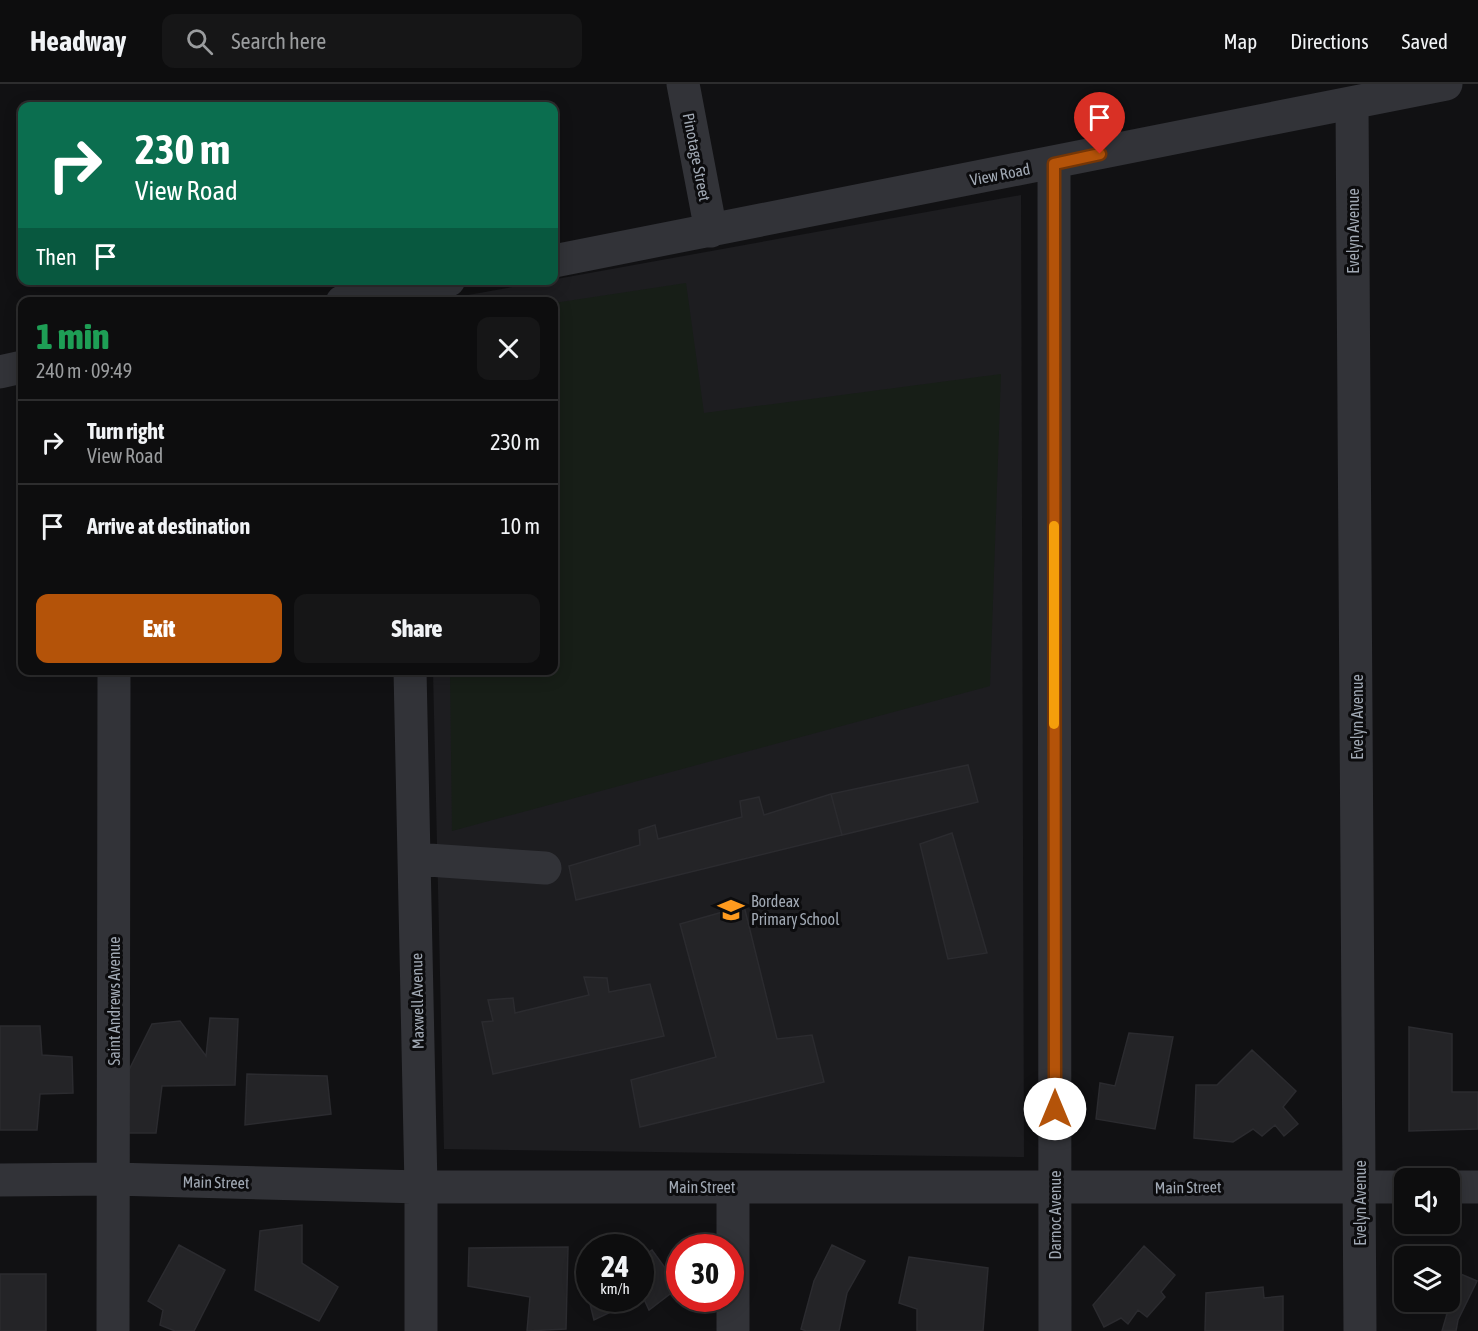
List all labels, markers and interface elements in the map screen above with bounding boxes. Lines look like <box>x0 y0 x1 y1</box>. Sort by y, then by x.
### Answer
search box <box>162 14 582 68</box>
text: Headway <box>30 25 126 57</box>
icon: search <box>183 25 216 58</box>
text: Search here <box>231 28 326 54</box>
text: Map <box>1223 29 1257 53</box>
text: Directions <box>1290 29 1369 53</box>
text: Saved <box>1402 29 1448 53</box>
pin <box>1074 92 1125 154</box>
icon: arrive <box>1083 101 1116 134</box>
street label: Pinotage Street <box>679 111 714 203</box>
text: 230 m <box>135 125 230 173</box>
icon: right <box>36 126 114 204</box>
street label: View Road <box>968 159 1032 189</box>
text: View Road <box>135 175 238 206</box>
street label: Evelyn Avenue <box>1344 188 1363 274</box>
icon: arrive <box>89 240 122 273</box>
text: Then <box>36 244 77 270</box>
text: 1 min <box>36 315 110 357</box>
button: close <box>477 317 540 380</box>
text: 240 m · 09:49 <box>36 359 132 382</box>
text: Turn right <box>87 418 164 444</box>
icon: right <box>36 426 69 459</box>
text: 230 m <box>490 429 540 455</box>
text: View Road <box>87 444 163 467</box>
icon: arrive <box>36 510 69 543</box>
text: Arrive at destination <box>87 513 250 539</box>
text: 10 m <box>500 513 540 539</box>
button: Exit <box>36 594 282 663</box>
button: Share <box>294 594 540 663</box>
street label: Evelyn Avenue <box>1348 674 1367 760</box>
place label: Bordeax Primary School <box>751 892 840 929</box>
school or university icon: Bordeax Primary School <box>716 895 746 925</box>
street label: Saint Andrews Avenue <box>105 936 123 1066</box>
street label: Maxwell Avenue <box>407 953 427 1049</box>
position arrow <box>1023 1077 1087 1141</box>
street label: Evelyn Avenue <box>1351 1160 1370 1246</box>
map controls <box>1394 1168 1460 1312</box>
button: sound <box>1394 1168 1460 1234</box>
street label: Darnoc Avenue <box>1046 1171 1064 1259</box>
street label: Main Street <box>182 1172 250 1192</box>
street label: Main Street <box>1154 1177 1222 1197</box>
street label: Main Street <box>669 1178 736 1196</box>
speed limit sign: 30 <box>666 1234 744 1312</box>
button: layers <box>1394 1246 1460 1312</box>
text: 24 <box>601 1249 629 1283</box>
text: km/h <box>600 1280 630 1297</box>

